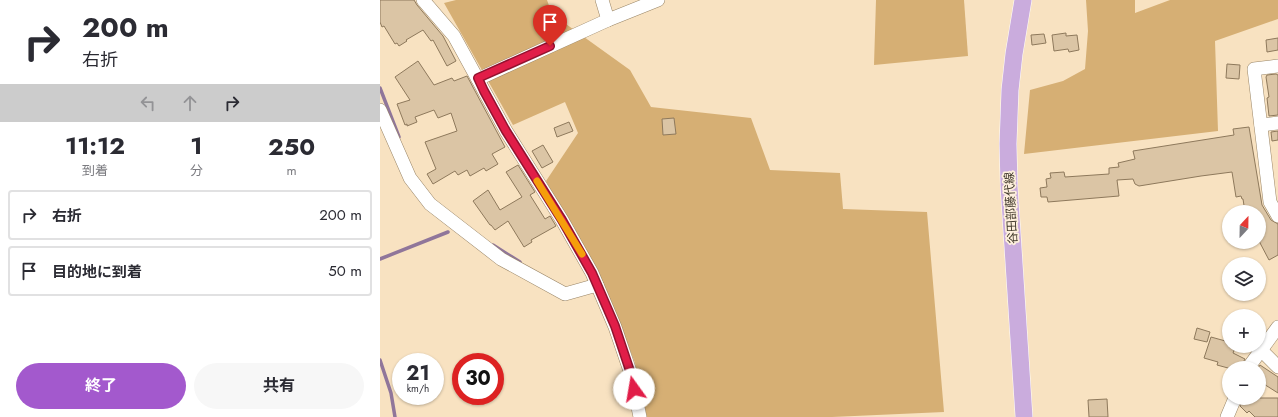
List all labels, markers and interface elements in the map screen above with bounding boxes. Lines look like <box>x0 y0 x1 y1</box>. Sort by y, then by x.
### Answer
pin <box>533 5 567 46</box>
text: 200 m <box>82 7 169 48</box>
icon: arrive <box>539 11 561 33</box>
icon: right <box>16 16 68 68</box>
text: 右折 <box>82 47 118 73</box>
icon: left <box>137 92 159 114</box>
icon: ahead <box>179 92 201 114</box>
icon: right <box>221 92 243 114</box>
text: 11:12 <box>65 128 125 163</box>
text: 1 <box>190 128 203 163</box>
text: 250 <box>268 129 315 164</box>
text: 到着 <box>82 161 108 180</box>
text: 分 <box>190 161 203 180</box>
text: m <box>286 161 297 180</box>
street label: 谷田部藤代線 <box>1000 172 1022 244</box>
icon: right <box>18 204 40 226</box>
text: 200 m <box>319 204 362 226</box>
text: 右折 <box>52 205 82 227</box>
north arrow <box>1222 205 1266 249</box>
map controls <box>1222 205 1266 405</box>
button: layers <box>1222 257 1266 301</box>
icon: arrive <box>18 260 40 282</box>
text: 50 m <box>328 260 362 282</box>
text: 目的地に到着 <box>52 261 142 283</box>
button: + <box>1222 309 1266 353</box>
speed limit sign: 30 <box>452 353 504 405</box>
text: 21 <box>406 359 430 388</box>
button: − <box>1222 361 1266 405</box>
button: 終了 <box>16 363 186 409</box>
button: 共有 <box>194 363 364 409</box>
position arrow <box>613 368 655 410</box>
text: km/h <box>407 381 429 396</box>

